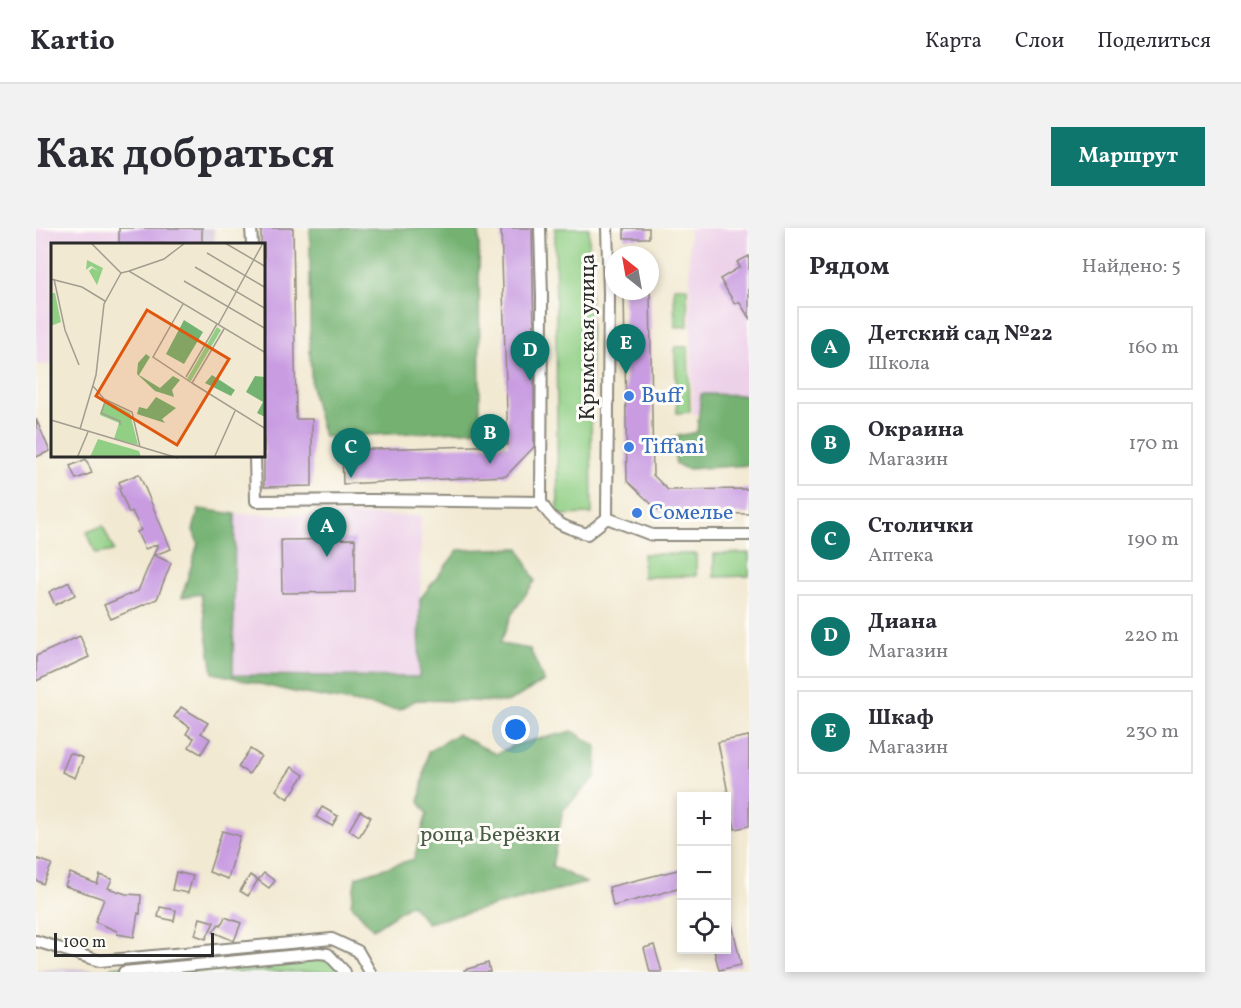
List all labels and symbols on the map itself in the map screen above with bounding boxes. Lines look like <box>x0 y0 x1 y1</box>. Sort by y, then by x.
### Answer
inset map <box>51 243 266 458</box>
north arrow <box>605 246 659 300</box>
street label: Крымская улица <box>573 253 604 421</box>
pin: E <box>606 324 646 374</box>
pin: D <box>510 332 550 381</box>
place label: Buff <box>641 381 684 412</box>
marker: Buff <box>622 389 636 403</box>
pin: B <box>470 414 510 464</box>
pin: C <box>332 428 370 478</box>
place label: Tiffani <box>641 432 705 463</box>
marker: Tiffani <box>622 440 636 454</box>
place label: Сомелье <box>649 498 733 529</box>
marker: Сомелье <box>630 506 644 520</box>
pin: A <box>308 508 346 557</box>
your location <box>501 715 530 744</box>
park label: роща Берёзки <box>420 820 560 851</box>
scale bar <box>54 930 214 958</box>

